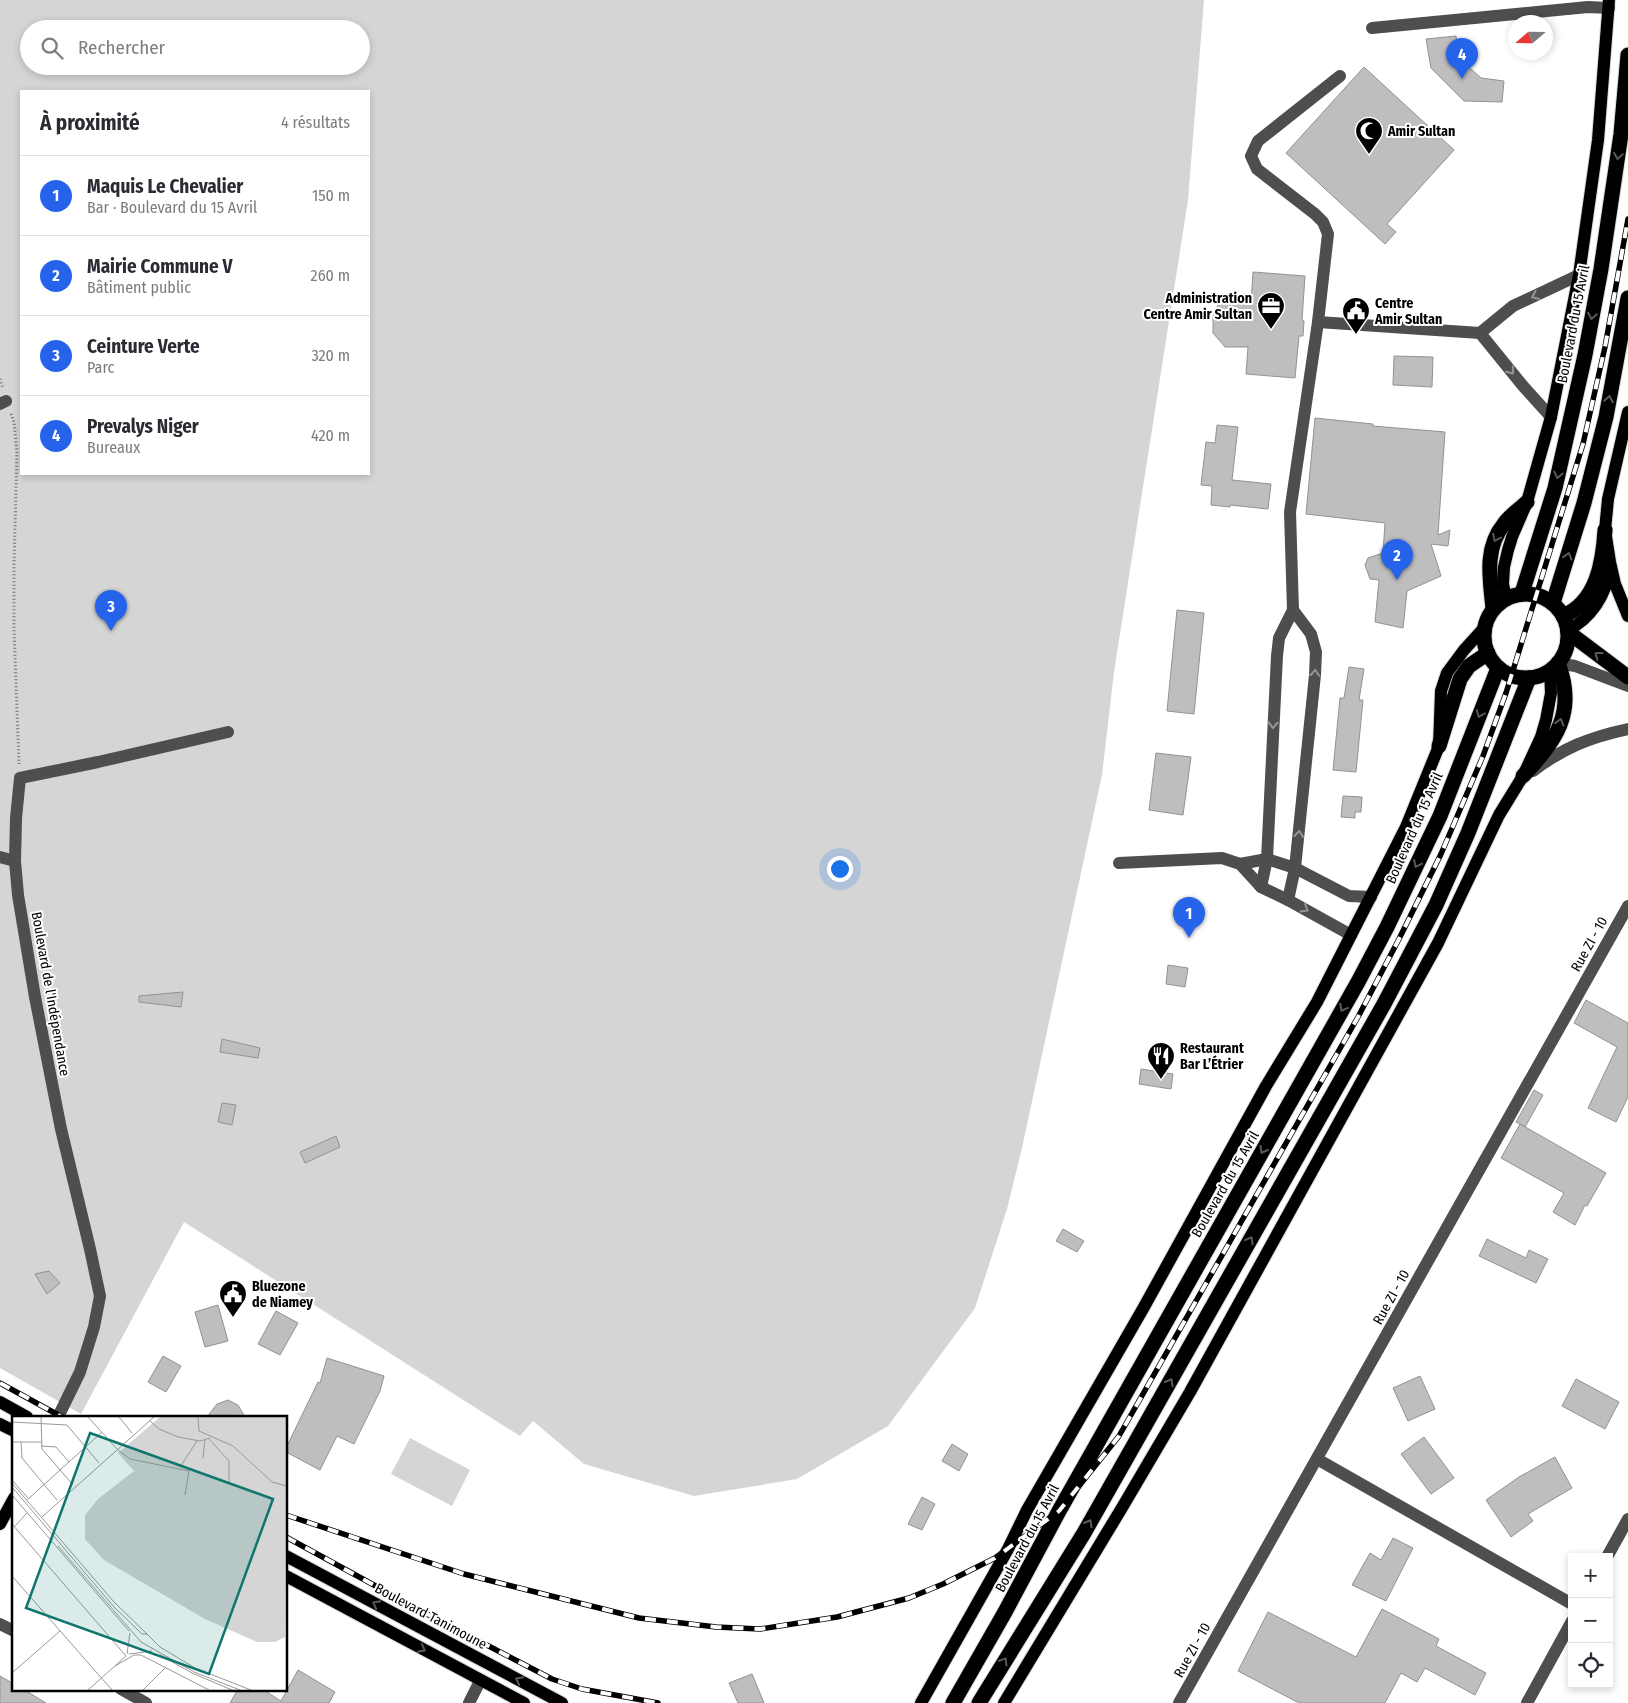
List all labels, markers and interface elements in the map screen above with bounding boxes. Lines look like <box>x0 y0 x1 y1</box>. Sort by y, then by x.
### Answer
north arrow <box>1508 15 1553 60</box>
search box <box>20 20 370 75</box>
icon: search <box>38 34 66 62</box>
text: Rechercher <box>78 36 165 59</box>
pin: 4 <box>1446 38 1478 79</box>
text: À proximité <box>40 110 140 136</box>
text: 4 résultats <box>281 113 350 132</box>
mosque icon: Amir Sultan <box>1354 116 1384 155</box>
place label: Amir Sultan <box>1387 123 1455 140</box>
one-way arrow <box>1613 152 1623 160</box>
text: Maquis Le Chevalier <box>87 175 243 198</box>
text: 1 <box>53 186 59 205</box>
text: 150 m <box>312 186 350 205</box>
text: Bar · Boulevard du 15 Avril <box>87 198 257 217</box>
text: Mairie Commune V <box>87 255 233 278</box>
street label: Boulevard du 15 Avril <box>1554 263 1593 385</box>
text: 2 <box>52 266 60 285</box>
text: 260 m <box>311 266 350 285</box>
text: Bâtiment public <box>87 278 191 297</box>
one-way arrow <box>1531 289 1540 299</box>
place label: Administration Centre Amir Sultan <box>1143 290 1252 323</box>
office icon: Administration Centre Amir Sultan <box>1256 291 1286 330</box>
place label: Centre Amir Sultan <box>1374 295 1442 328</box>
public building icon: Centre Amir Sultan <box>1341 296 1371 335</box>
one-way arrow <box>1588 312 1598 321</box>
text: Ceinture Verte <box>87 335 200 358</box>
text: 3 <box>52 346 60 365</box>
text: 320 m <box>311 346 350 365</box>
text: Parc <box>87 358 114 377</box>
one-way arrow <box>1505 365 1513 374</box>
one-way arrow <box>1604 395 1614 404</box>
text: Prevalys Niger <box>87 415 199 438</box>
text: 4 <box>52 426 60 445</box>
text: 420 m <box>311 426 350 445</box>
text: Bureaux <box>87 438 140 457</box>
one-way arrow <box>1553 471 1564 480</box>
one-way arrow <box>1492 533 1502 542</box>
pin: 2 <box>1381 539 1413 580</box>
one-way arrow <box>1563 553 1573 561</box>
pin: 3 <box>95 590 127 631</box>
one-way arrow <box>1594 652 1604 661</box>
one-way arrow <box>1310 668 1321 676</box>
one-way arrow <box>1476 709 1486 718</box>
one-way arrow <box>1555 718 1565 727</box>
one-way arrow <box>1268 722 1279 730</box>
street label: Boulevard du 15 Avril <box>1382 770 1447 886</box>
one-way arrow <box>1293 830 1304 838</box>
your location <box>827 856 853 882</box>
one-way arrow <box>1413 859 1423 868</box>
pin: 1 <box>1173 897 1205 938</box>
one-way arrow <box>1299 903 1308 913</box>
street label: Boulevard de l'Indépendance <box>28 911 73 1078</box>
street label: Rue ZI - 10 <box>1567 914 1611 975</box>
one-way arrow <box>1339 1003 1349 1012</box>
place label: Restaurant Bar L’Étrier <box>1180 1040 1245 1073</box>
restaurant icon: Restaurant Bar L’Étrier <box>1146 1041 1176 1080</box>
street label: Boulevard du 15 Avril <box>1188 1128 1263 1240</box>
one-way arrow <box>1259 1144 1269 1153</box>
one-way arrow <box>1244 1237 1254 1246</box>
street label: Rue ZI - 10 <box>1369 1267 1413 1328</box>
place label: Bluezone de Niamey <box>252 1278 313 1311</box>
public building icon: Bluezone de Niamey <box>218 1279 248 1318</box>
one-way arrow <box>1164 1378 1174 1387</box>
inset map <box>12 1416 288 1690</box>
street label: Boulevard du 15 Avril <box>992 1481 1063 1595</box>
one-way arrow <box>1083 1519 1093 1528</box>
map controls <box>1568 1553 1613 1688</box>
button: + <box>1568 1553 1613 1598</box>
street label: Boulevard Tanimoune <box>372 1580 490 1653</box>
button: − <box>1568 1598 1613 1643</box>
one-way arrow <box>372 1600 381 1610</box>
street label: Rue ZI - 10 <box>1170 1620 1214 1681</box>
one-way arrow <box>416 1643 425 1653</box>
button: locate <box>1568 1643 1613 1688</box>
one-way arrow <box>997 1657 1007 1666</box>
one-way arrow <box>515 1676 524 1686</box>

